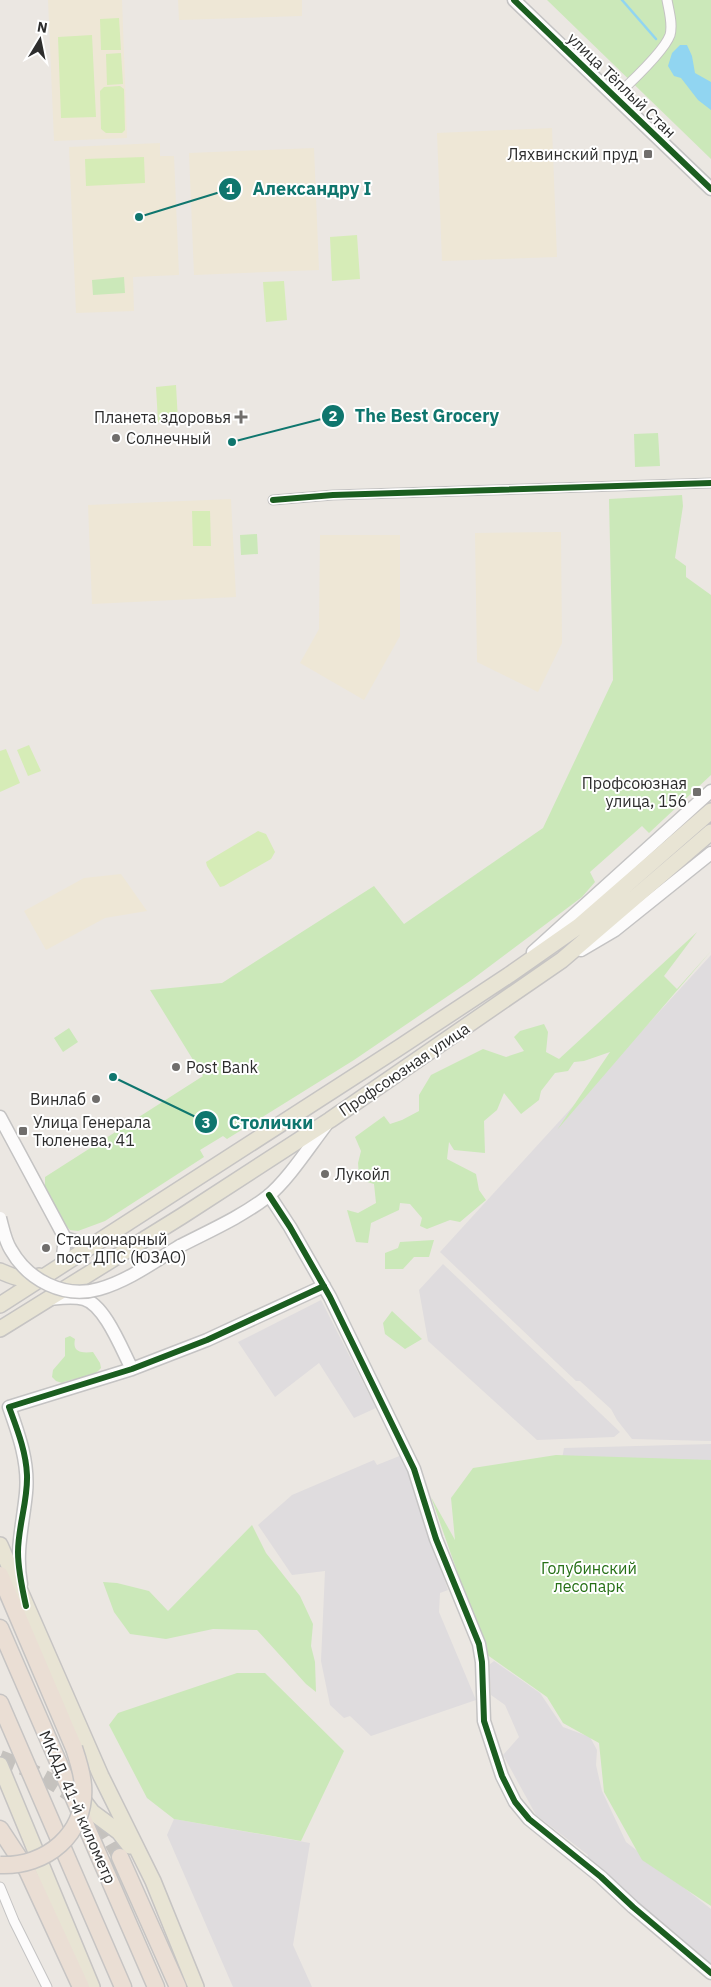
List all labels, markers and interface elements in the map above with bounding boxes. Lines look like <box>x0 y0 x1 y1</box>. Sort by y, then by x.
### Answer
north arrow <box>15 15 65 65</box>
text: N <box>36 17 49 37</box>
street label: улица Тёплый Стан <box>564 28 680 142</box>
place label: Ляхвинский пруд <box>508 144 638 164</box>
marker: Ляхвинский пруд <box>642 148 654 160</box>
callout: Александру I <box>217 173 381 206</box>
text: Александру I <box>253 177 371 200</box>
text: 1 <box>225 179 235 198</box>
callout: The Best Grocery <box>320 399 510 432</box>
text: The Best Grocery <box>355 404 500 427</box>
text: 2 <box>328 406 338 425</box>
place label: Планета здоровья <box>94 407 231 427</box>
marker: Планета здоровья <box>235 411 247 423</box>
place label: Солнечный <box>126 428 211 448</box>
marker: Солнечный <box>110 432 122 444</box>
place label: Профсоюзная улица, 156 <box>582 773 687 811</box>
marker: Профсоюзная улица, 156 <box>691 786 703 798</box>
street label: Профсоюзная улица <box>335 1018 474 1120</box>
place label: Post Bank <box>186 1057 258 1077</box>
marker: Post Bank <box>170 1061 182 1073</box>
place label: Винлаб <box>30 1089 86 1109</box>
marker: Винлаб <box>90 1093 102 1105</box>
callout: Столички <box>194 1106 323 1139</box>
text: Столички <box>229 1111 313 1134</box>
place label: Улица Генерала Тюленева, 41 <box>33 1112 151 1150</box>
text: 3 <box>201 1113 211 1132</box>
marker: Улица Генерала Тюленева, 41 <box>17 1125 29 1137</box>
place label: Лукойл <box>335 1164 390 1184</box>
marker: Лукойл <box>319 1168 331 1180</box>
place label: Стационарный пост ДПС (ЮЗАО) <box>56 1229 186 1267</box>
marker: Стационарный пост ДПС (ЮЗАО) <box>40 1242 52 1254</box>
park label: Голубинский лесопарк <box>541 1558 637 1596</box>
street label: МКАД, 41-й километр <box>35 1727 121 1887</box>

